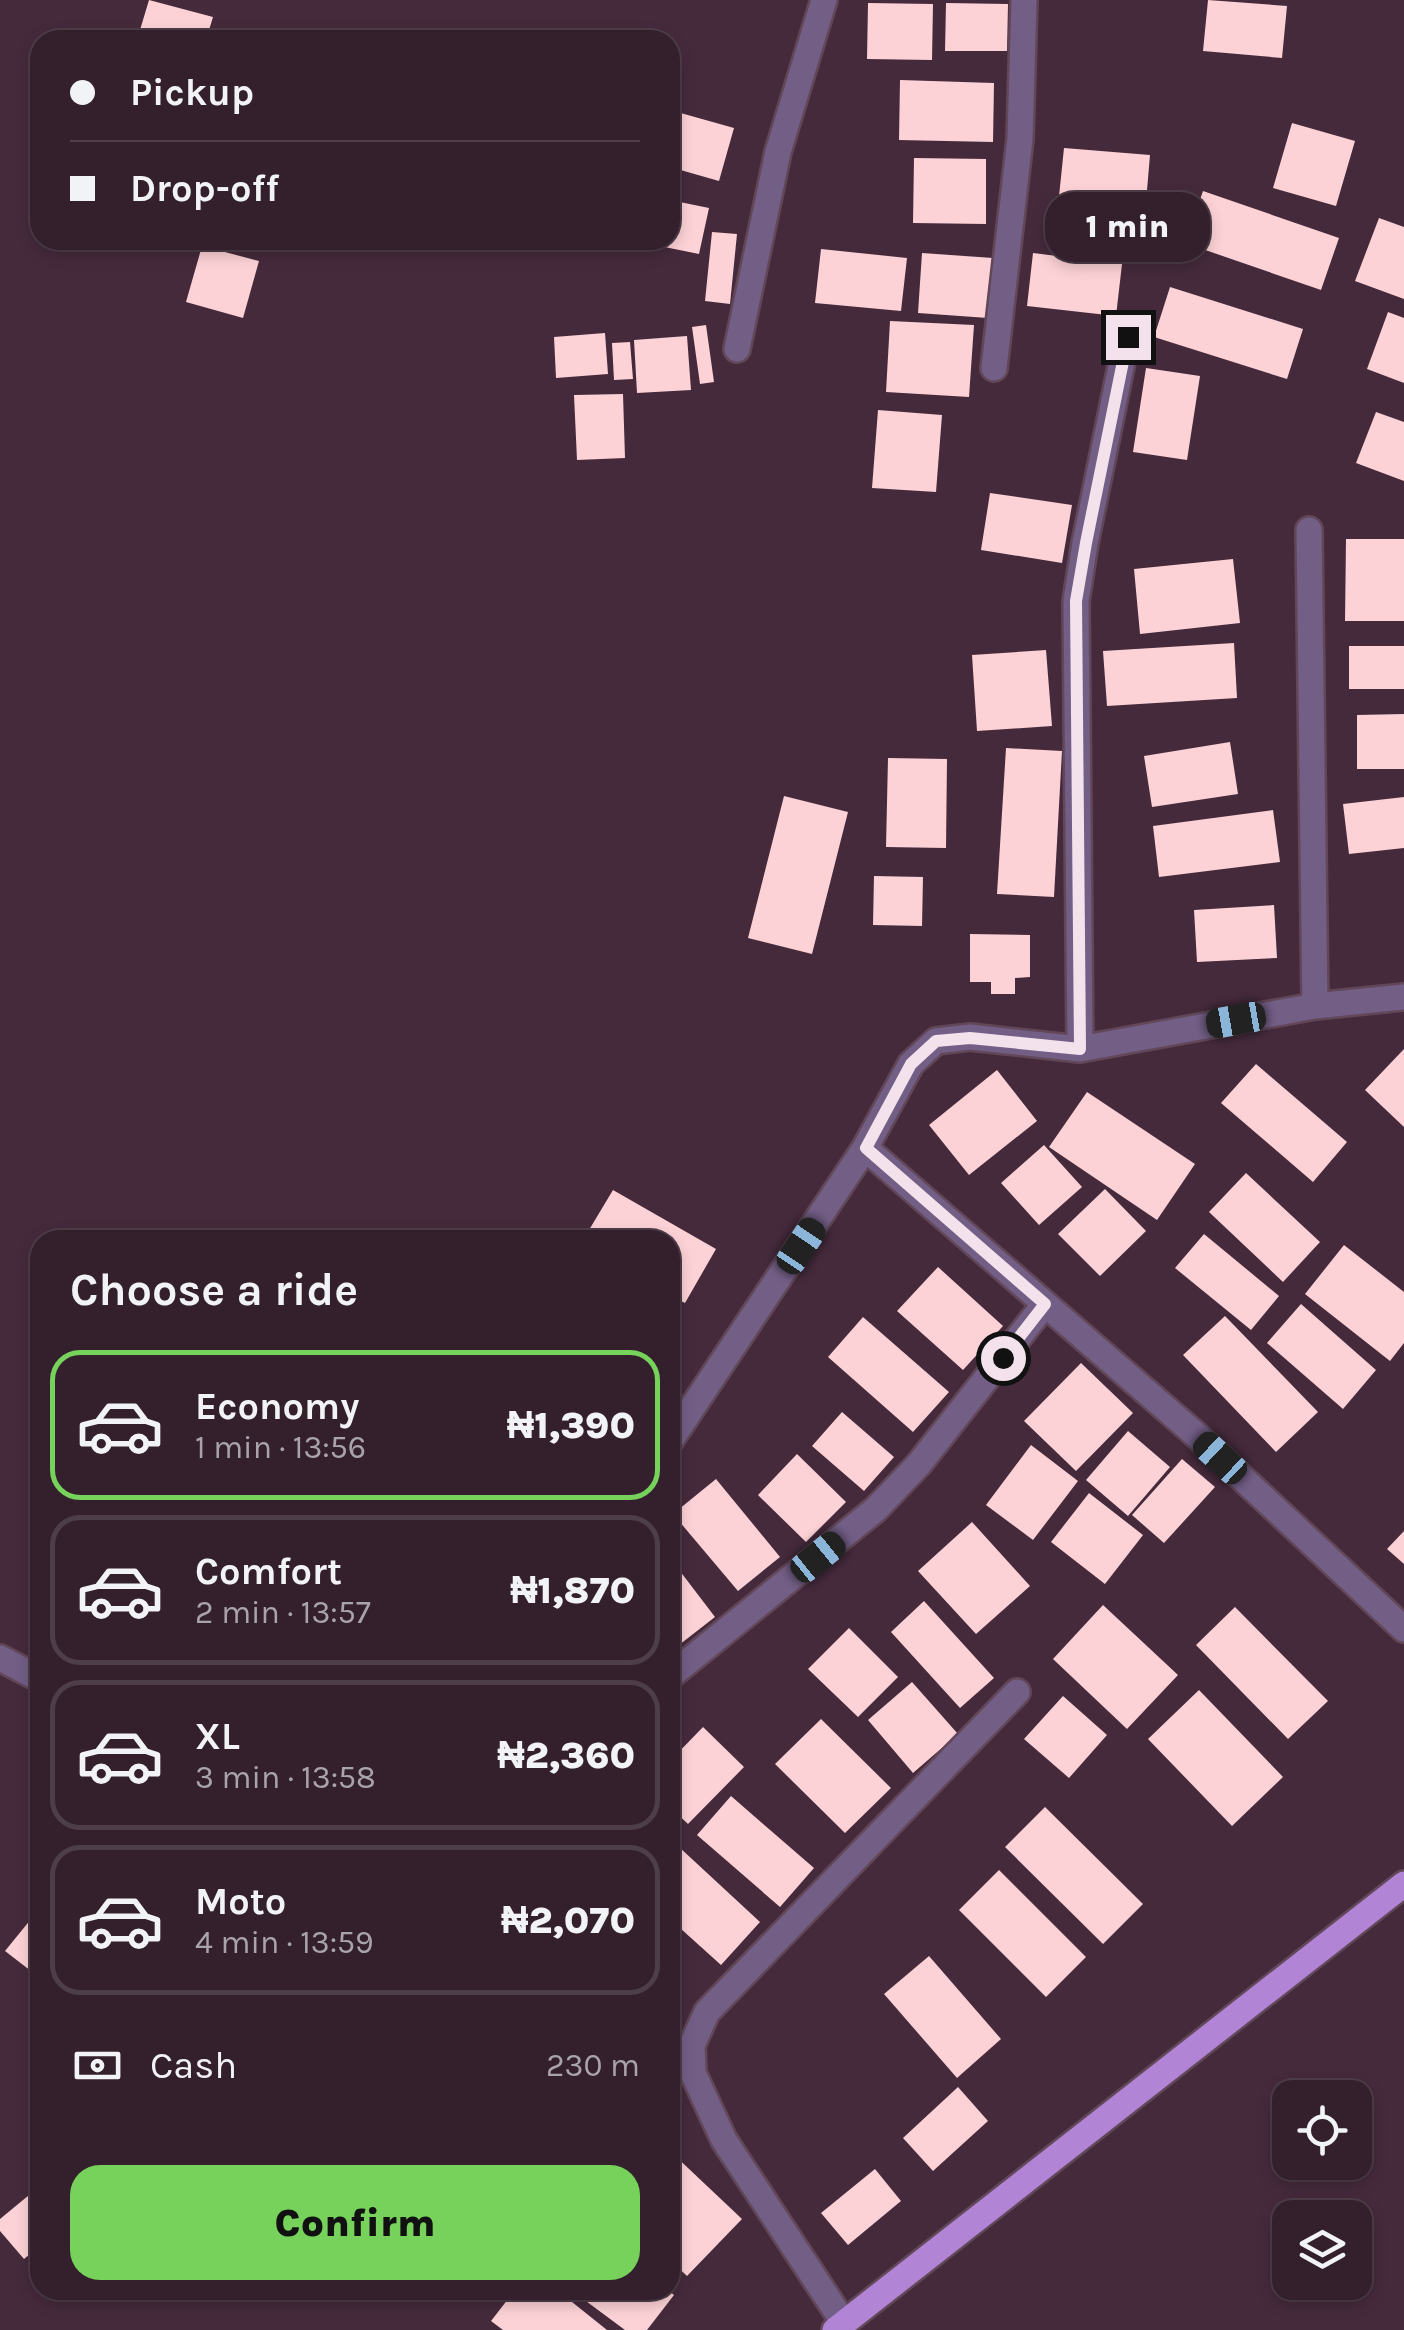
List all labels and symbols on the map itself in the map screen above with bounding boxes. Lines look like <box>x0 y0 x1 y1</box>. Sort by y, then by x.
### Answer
callout: 1 min <box>1046 192 1210 262</box>
route end <box>1106 315 1151 360</box>
car <box>1204 1000 1268 1040</box>
car <box>772 1213 830 1279</box>
route start <box>981 1336 1026 1381</box>
car <box>1188 1427 1252 1489</box>
car <box>785 1526 851 1588</box>

